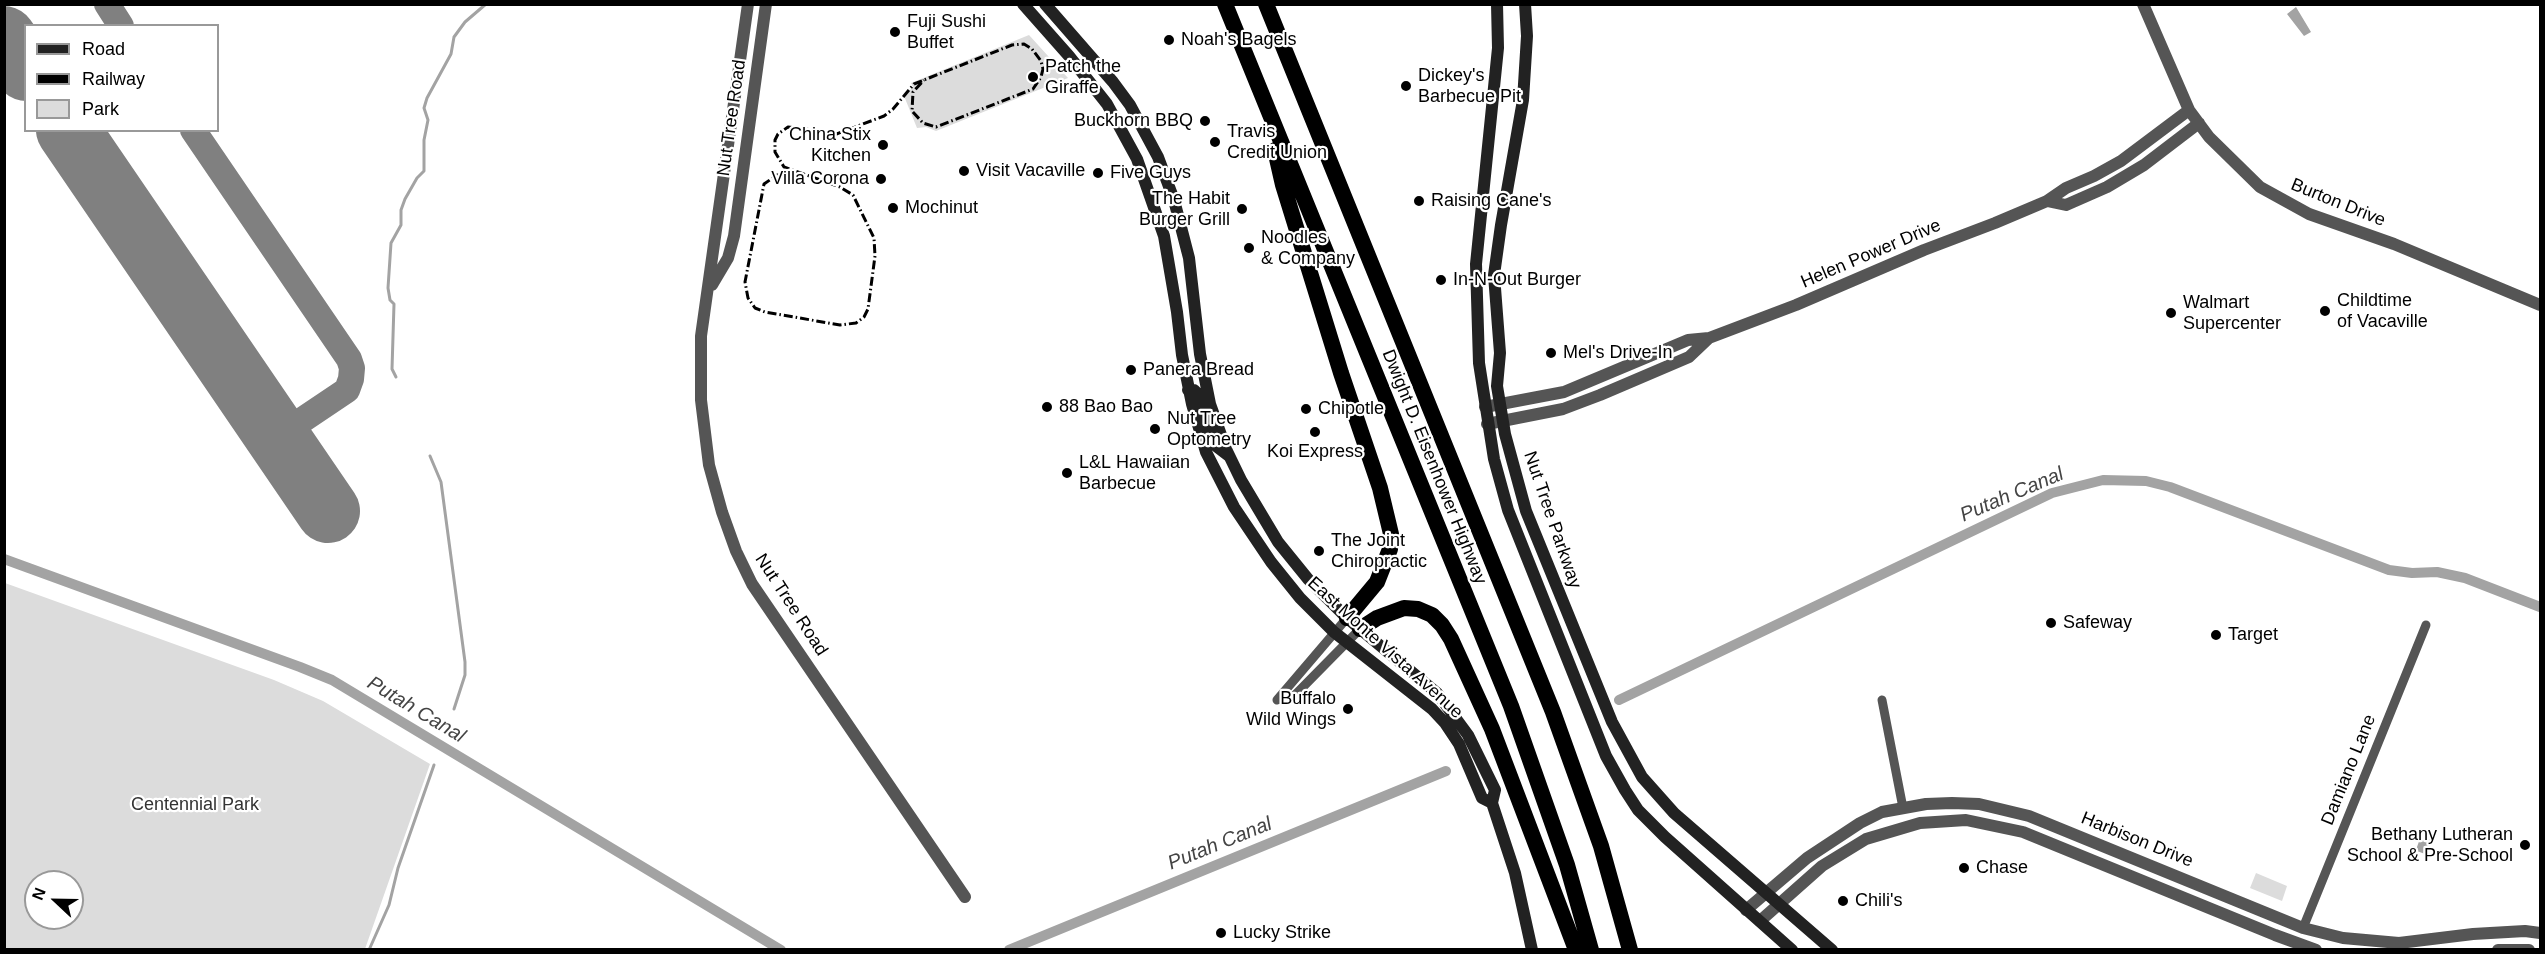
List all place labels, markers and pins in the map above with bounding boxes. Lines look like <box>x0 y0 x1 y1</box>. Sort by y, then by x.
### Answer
place label: Fuji Sushi Buffet <box>907 11 986 54</box>
marker: Fuji Sushi Buffet <box>888 25 902 39</box>
place label: Noah's Bagels <box>1181 29 1297 51</box>
marker: Noah's Bagels <box>1162 33 1176 47</box>
place label: Patch the Giraffe <box>1045 56 1121 98</box>
place label: Dickey's Barbecue Pit <box>1418 65 1521 107</box>
marker: Patch the Giraffe <box>1026 70 1040 84</box>
marker: Dickey's Barbecue Pit <box>1399 79 1413 93</box>
place label: Buckhorn BBQ <box>1074 110 1193 132</box>
marker: Buckhorn BBQ <box>1198 114 1212 128</box>
place label: Travis Credit Union <box>1227 121 1327 164</box>
place label: China Stix Kitchen <box>789 124 871 166</box>
marker: Travis Credit Union <box>1208 135 1222 149</box>
marker: China Stix Kitchen <box>876 138 890 152</box>
place label: Visit Vacaville <box>976 160 1085 182</box>
place label: Five Guys <box>1110 162 1191 184</box>
marker: Visit Vacaville <box>957 164 971 178</box>
marker: Five Guys <box>1091 166 1105 180</box>
place label: Villa Corona <box>771 168 869 190</box>
marker: Villa Corona <box>874 172 888 186</box>
place label: The Habit Burger Grill <box>1139 188 1230 230</box>
place label: Raising Cane's <box>1431 190 1551 212</box>
marker: Raising Cane's <box>1412 194 1426 208</box>
place label: Mochinut <box>905 197 978 219</box>
marker: Mochinut <box>886 201 900 215</box>
marker: The Habit Burger Grill <box>1235 202 1249 216</box>
place label: Noodles & Company <box>1261 227 1355 270</box>
marker: Noodles & Company <box>1242 241 1256 255</box>
place label: In-N-Out Burger <box>1453 269 1581 291</box>
marker: In-N-Out Burger <box>1434 273 1448 287</box>
place label: Childtime of Vacaville <box>2337 290 2428 332</box>
place label: Walmart Supercenter <box>2183 292 2281 334</box>
marker: Childtime of Vacaville <box>2318 304 2332 318</box>
marker: Walmart Supercenter <box>2164 306 2178 320</box>
place label: Mel's Drive-In <box>1563 342 1672 364</box>
marker: Mel's Drive-In <box>1544 346 1558 360</box>
place label: Panera Bread <box>1143 359 1254 381</box>
marker: Panera Bread <box>1124 363 1138 377</box>
place label: 88 Bao Bao <box>1059 396 1153 418</box>
place label: Chipotle <box>1318 398 1384 420</box>
marker: 88 Bao Bao <box>1040 400 1054 414</box>
marker: Chipotle <box>1299 402 1313 416</box>
place label: Nut Tree Optometry <box>1167 408 1251 450</box>
marker: Nut Tree Optometry <box>1148 422 1162 436</box>
marker: Koi Express <box>1308 425 1322 439</box>
place label: Koi Express <box>1267 441 1363 463</box>
place label: L&L Hawaiian Barbecue <box>1079 452 1190 494</box>
marker: L&L Hawaiian Barbecue <box>1060 466 1074 480</box>
place label: The Joint Chiropractic <box>1331 530 1427 572</box>
marker: The Joint Chiropractic <box>1312 544 1326 558</box>
place label: Safeway <box>2063 612 2132 634</box>
marker: Safeway <box>2044 616 2058 630</box>
place label: Target <box>2228 624 2278 646</box>
marker: Target <box>2209 628 2223 642</box>
place label: Buffalo Wild Wings <box>1246 688 1336 730</box>
marker: Buffalo Wild Wings <box>1341 702 1355 716</box>
place label: Bethany Lutheran School & Pre-School <box>2347 824 2513 866</box>
marker: Bethany Lutheran School & Pre-School <box>2518 838 2532 852</box>
place label: Chase <box>1976 857 2028 879</box>
marker: Chase <box>1957 861 1971 875</box>
place label: Chili's <box>1855 890 1902 912</box>
marker: Chili's <box>1836 894 1850 908</box>
place label: Lucky Strike <box>1233 922 1331 944</box>
marker: Lucky Strike <box>1214 926 1228 940</box>

